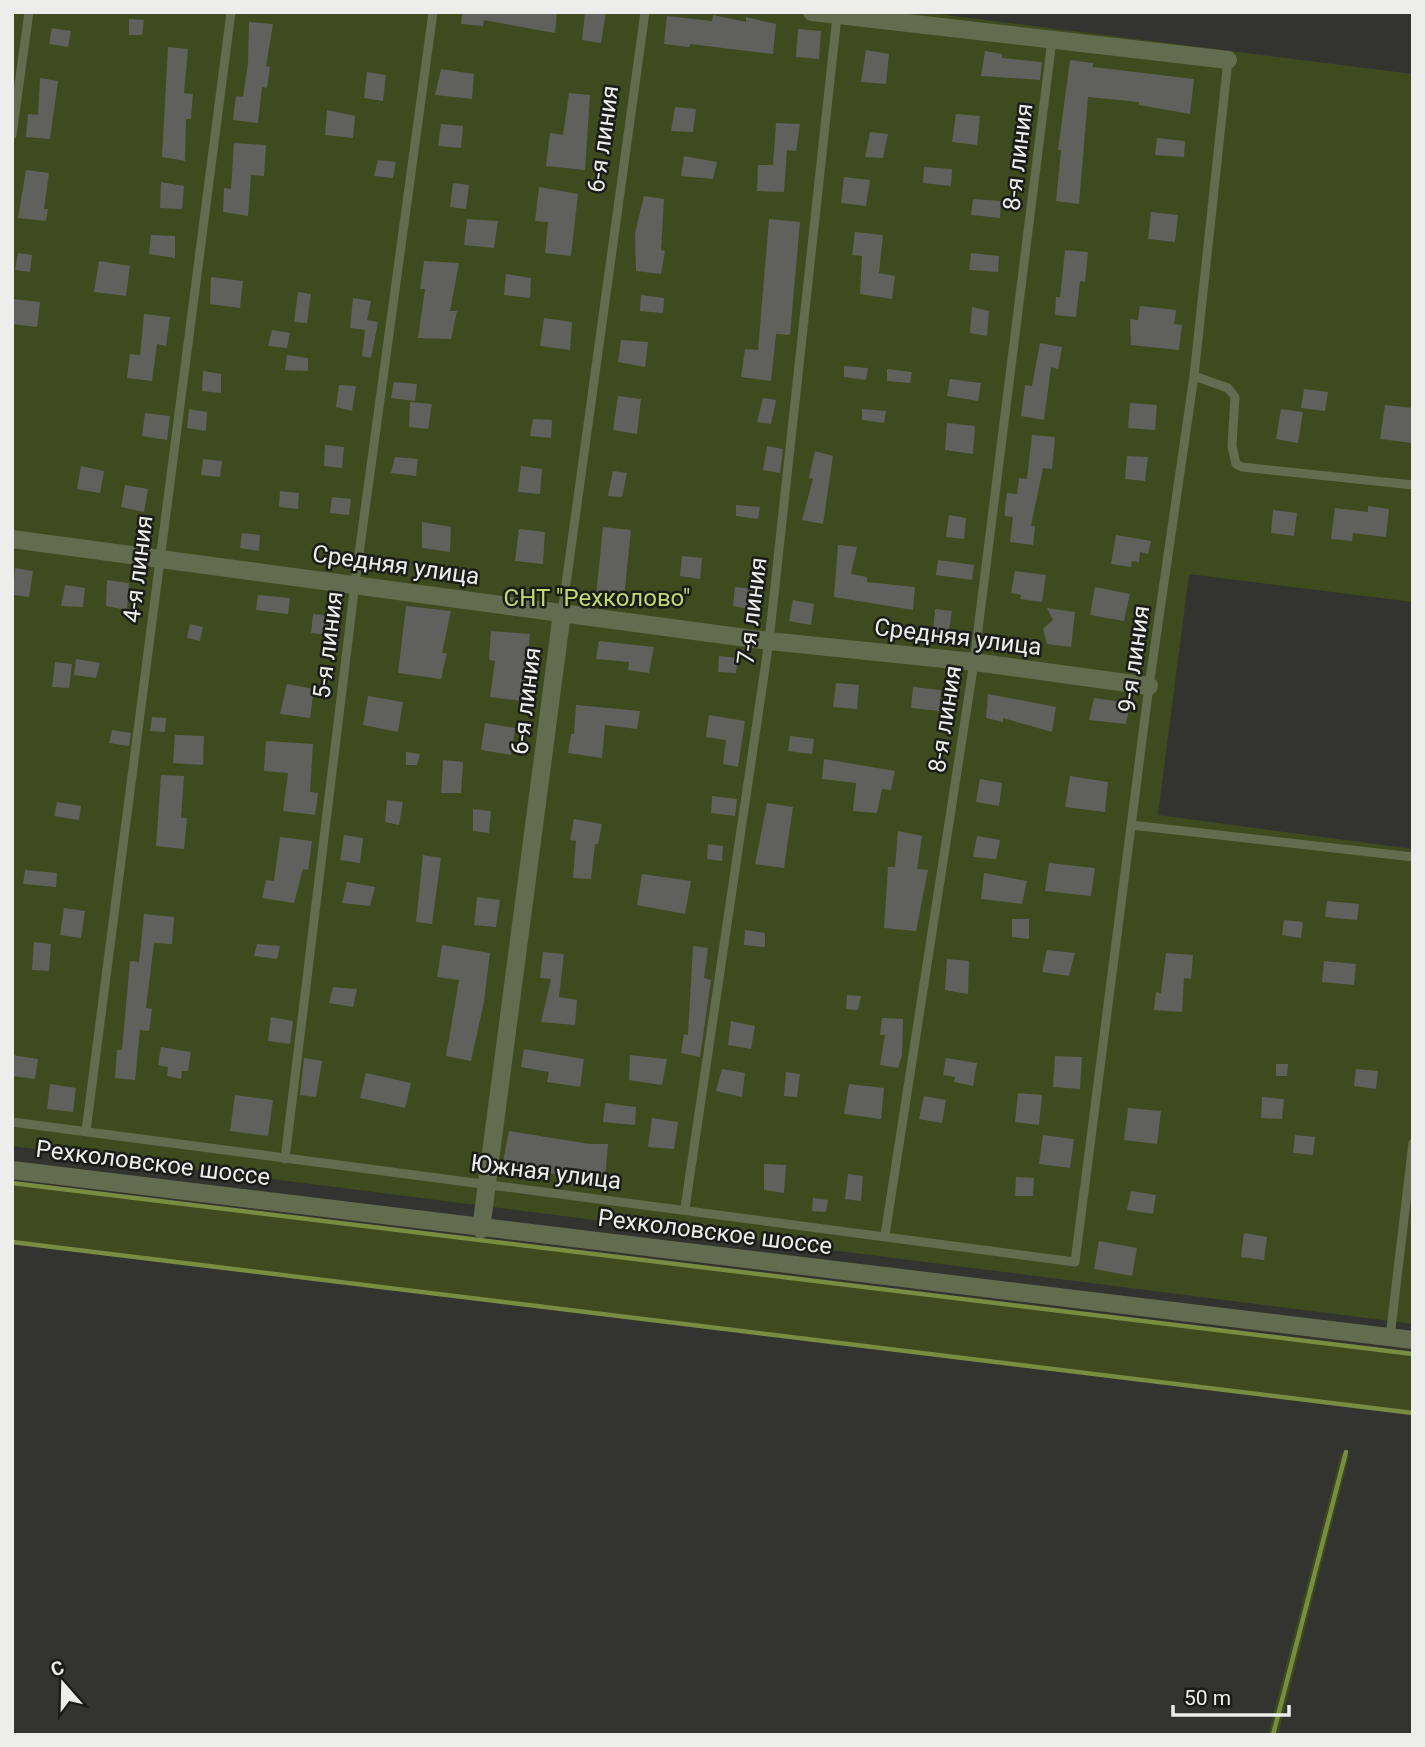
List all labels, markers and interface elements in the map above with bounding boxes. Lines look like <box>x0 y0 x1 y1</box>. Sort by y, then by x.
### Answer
street label: 6-я линия <box>582 84 624 194</box>
street label: 8-я линия <box>998 102 1038 212</box>
street label: 4-я линия <box>118 514 158 624</box>
street label: Средняя улица <box>311 539 481 591</box>
street label: 7-я линия <box>732 556 772 666</box>
park label: СНТ "Рехколово" <box>504 584 690 612</box>
street label: 5-я линия <box>308 590 348 700</box>
street label: 9-я линия <box>1113 604 1155 714</box>
street label: Средняя улица <box>873 613 1043 661</box>
street label: 6-я линия <box>506 646 546 756</box>
street label: 8-я линия <box>923 664 967 774</box>
street label: Рехколовское шоссе <box>34 1135 272 1191</box>
street label: Южная улица <box>469 1149 623 1195</box>
street label: Рехколовское шоссе <box>596 1204 834 1260</box>
north arrow <box>28 1649 98 1719</box>
text: С <box>48 1656 67 1681</box>
scale bar <box>1173 1674 1288 1718</box>
text: 50 m <box>1184 1686 1231 1710</box>

